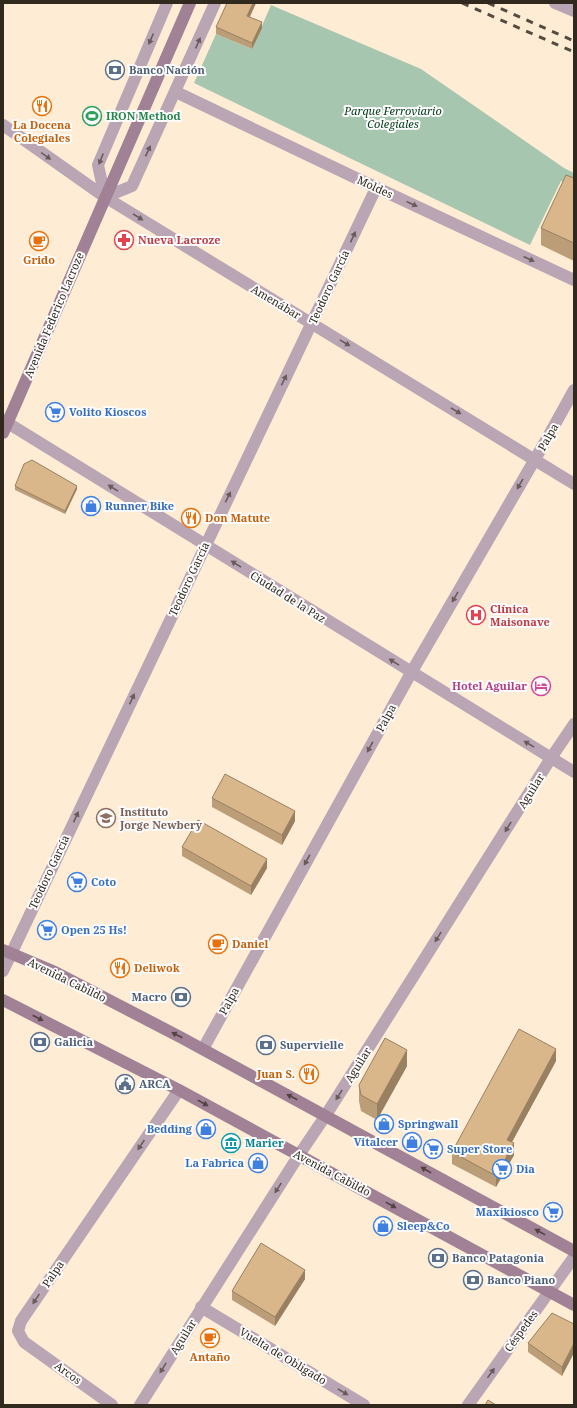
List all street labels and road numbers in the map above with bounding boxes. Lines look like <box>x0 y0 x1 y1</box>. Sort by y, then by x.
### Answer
street label: Moldes <box>355 172 395 201</box>
street label: Teodoro García <box>305 247 352 326</box>
street label: Avenida Federico Lacroze <box>20 250 87 380</box>
street label: Amenábar <box>249 281 305 323</box>
street label: Palpa <box>534 420 561 453</box>
street label: Teodoro García <box>165 539 212 618</box>
street label: Ciudad de la Paz <box>248 567 329 626</box>
street label: Palpa <box>372 701 399 734</box>
street label: Aguilar <box>514 770 548 811</box>
street label: Teodoro García <box>25 832 72 911</box>
street label: Avenida Cabildo <box>26 954 109 1005</box>
street label: Palpa <box>215 984 242 1017</box>
street label: Aguilar <box>341 1044 375 1085</box>
street label: Avenida Cabildo <box>291 1146 374 1199</box>
street label: Palpa <box>38 1257 67 1290</box>
street label: Céspedes <box>500 1307 541 1354</box>
street label: Aguilar <box>166 1316 200 1357</box>
street label: Vuelta de Obligado <box>237 1324 330 1388</box>
street label: Arcos <box>52 1358 85 1387</box>

